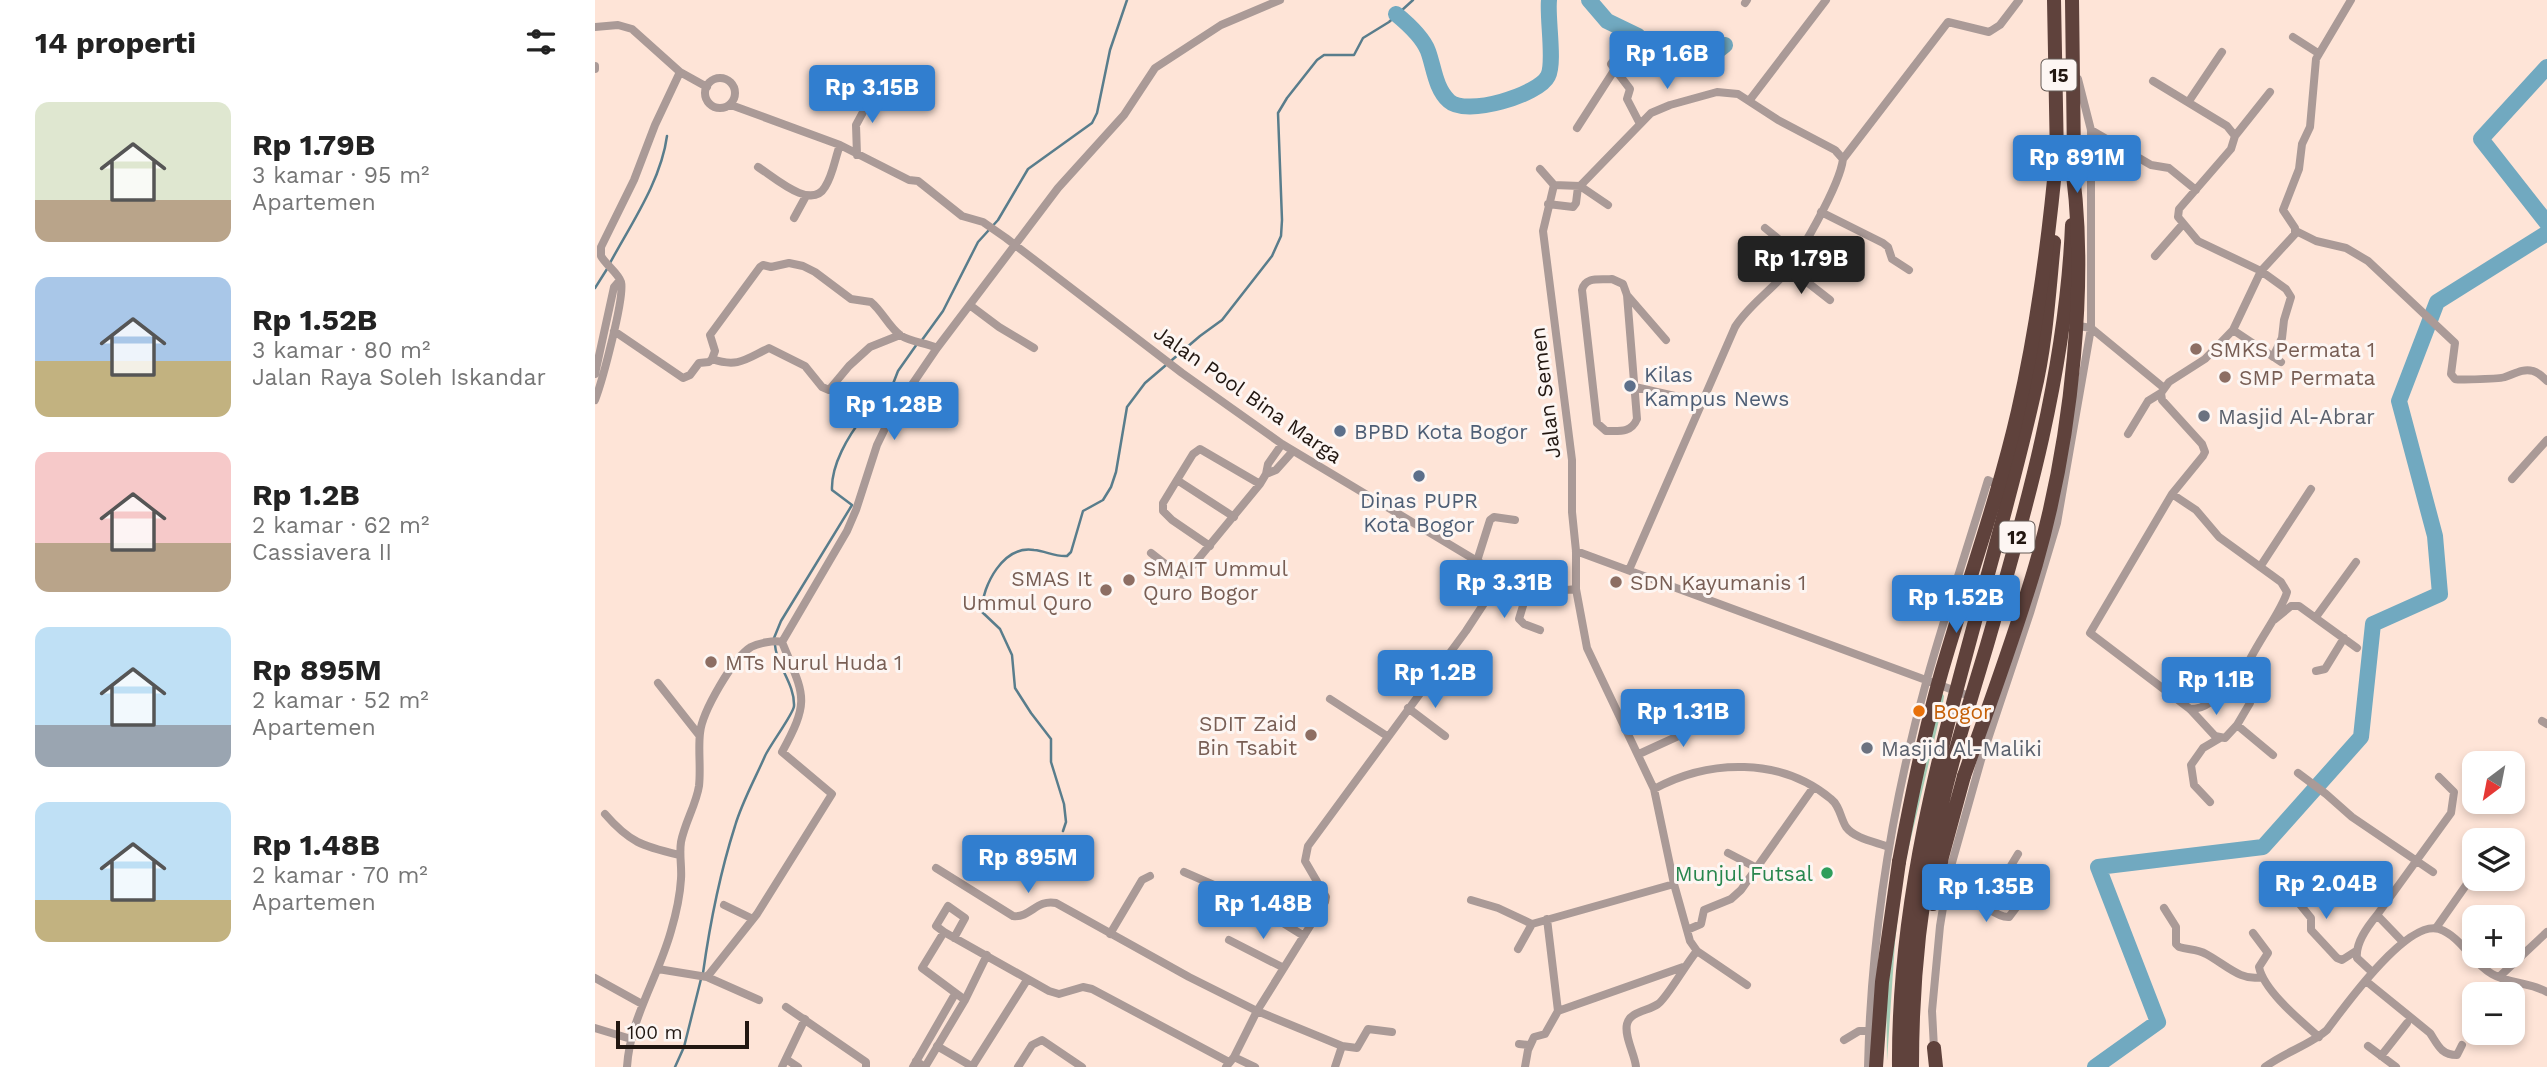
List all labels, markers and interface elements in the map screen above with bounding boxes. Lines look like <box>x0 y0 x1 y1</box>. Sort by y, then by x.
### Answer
icon: filters <box>522 23 560 61</box>
text: 14 properti <box>35 25 196 60</box>
pin: Rp 1.6B <box>1602 32 1732 91</box>
text: Rp 1.6B <box>1626 40 1708 67</box>
road number: 15 <box>2041 60 2077 90</box>
pin: Rp 3.15B <box>800 66 944 125</box>
text: Rp 3.15B <box>825 74 919 101</box>
text: Rp 1.79B <box>252 127 375 162</box>
icon: home <box>91 130 175 214</box>
pin: Rp 891M <box>2012 136 2142 195</box>
text: Rp 891M <box>2029 144 2125 171</box>
text: 3 kamar · 95 m² <box>252 162 430 189</box>
text: Apartemen <box>252 189 376 216</box>
pin: Rp 1.79B <box>1729 236 1873 296</box>
text: Rp 1.79B <box>1754 245 1848 272</box>
text: Rp 1.52B <box>252 302 377 337</box>
icon: home <box>91 305 175 389</box>
street label: Jalan Pool Bina Marga <box>1149 319 1347 469</box>
street label: Jalan Semen <box>1525 326 1565 460</box>
text: 3 kamar · 80 m² <box>252 337 430 364</box>
place label: SMKS Permata 1 <box>2210 337 2375 362</box>
marker: SMKS Permata 1 <box>2188 341 2204 357</box>
place label: Kilas Kampus News <box>1644 362 1789 411</box>
text: Jalan Raya Soleh Iskandar <box>252 364 546 391</box>
place label: SMP Permata <box>2239 365 2375 390</box>
marker: SMP Permata <box>2217 369 2233 385</box>
marker: Kilas Kampus News <box>1622 378 1638 394</box>
pin: Rp 1.28B <box>822 382 966 442</box>
text: Rp 1.28B <box>845 391 943 418</box>
place label: Masjid Al-Abrar <box>2218 404 2375 429</box>
marker: Masjid Al-Abrar <box>2196 408 2212 424</box>
place label: BPBD Kota Bogor <box>1354 419 1528 444</box>
marker: BPBD Kota Bogor <box>1332 423 1348 439</box>
marker: Dinas PUPR Kota Bogor <box>1411 468 1427 484</box>
text: Rp 1.2B <box>252 477 360 512</box>
icon: home <box>91 480 175 564</box>
place label: Dinas PUPR Kota Bogor <box>1360 488 1478 537</box>
text: 2 kamar · 62 m² <box>252 512 429 539</box>
road number: 12 <box>1999 522 2035 552</box>
text: Cassiavera II <box>252 539 392 566</box>
place label: SMAIT Ummul Quro Bogor <box>1143 556 1288 605</box>
pin: Rp 3.31B <box>1432 560 1576 620</box>
place label: SMAS It Ummul Quro <box>962 566 1092 615</box>
text: Rp 3.31B <box>1456 569 1552 596</box>
place label: SDN Kayumanis 1 <box>1630 570 1806 595</box>
marker: SMAIT Ummul Quro Bogor <box>1121 572 1137 588</box>
marker: SDN Kayumanis 1 <box>1608 574 1624 590</box>
pin: Rp 1.52B <box>1884 576 2028 635</box>
marker: SMAS It Ummul Quro <box>1098 582 1114 598</box>
text: Rp 1.52B <box>1908 584 2004 611</box>
place label: MTs Nurul Huda 1 <box>725 650 902 675</box>
pin: Rp 1.2B <box>1370 650 1500 710</box>
text: Rp 895M <box>252 652 382 687</box>
marker: MTs Nurul Huda 1 <box>703 654 719 670</box>
icon: home <box>91 655 175 739</box>
pin: Rp 1.1B <box>2151 658 2281 717</box>
text: Rp 1.2B <box>1394 659 1476 686</box>
text: Rp 1.1B <box>2178 666 2254 693</box>
text: 2 kamar · 52 m² <box>252 687 429 714</box>
pin: Rp 1.31B <box>1611 690 1755 749</box>
text: Rp 1.31B <box>1637 698 1729 725</box>
place label: Bogor <box>1933 699 1992 724</box>
marker: Bogor <box>1911 703 1927 719</box>
place label: SDIT Zaid Bin Tsabit <box>1197 711 1297 760</box>
text: Apartemen <box>252 714 376 741</box>
marker: SDIT Zaid Bin Tsabit <box>1303 727 1319 743</box>
place label: Masjid Al-Maliki <box>1881 736 2042 761</box>
marker: Masjid Al-Maliki <box>1859 740 1875 756</box>
north arrow <box>2462 751 2525 814</box>
map controls <box>2462 751 2525 1045</box>
text: Rp 1.48B <box>252 827 380 862</box>
button: layers <box>2462 828 2525 891</box>
icon: home <box>91 830 175 914</box>
pin: Rp 895M <box>963 836 1093 895</box>
text: Rp 895M <box>978 844 1078 871</box>
place label: Munjul Futsal <box>1675 861 1814 886</box>
text: 2 kamar · 70 m² <box>252 862 428 889</box>
pin: Rp 2.04B <box>2254 862 2398 921</box>
pin: Rp 1.35B <box>1914 864 2058 924</box>
marker: Munjul Futsal <box>1819 865 1835 881</box>
text: Rp 2.04B <box>2275 870 2377 897</box>
text: Rp 1.35B <box>1938 873 2034 900</box>
pin: Rp 1.48B <box>1191 881 1335 941</box>
text: Apartemen <box>252 889 376 916</box>
text: Rp 1.48B <box>1214 890 1312 917</box>
button: + <box>2462 905 2525 968</box>
button: − <box>2462 982 2525 1045</box>
scale bar <box>616 1018 749 1050</box>
text: 100 m <box>627 1021 683 1044</box>

